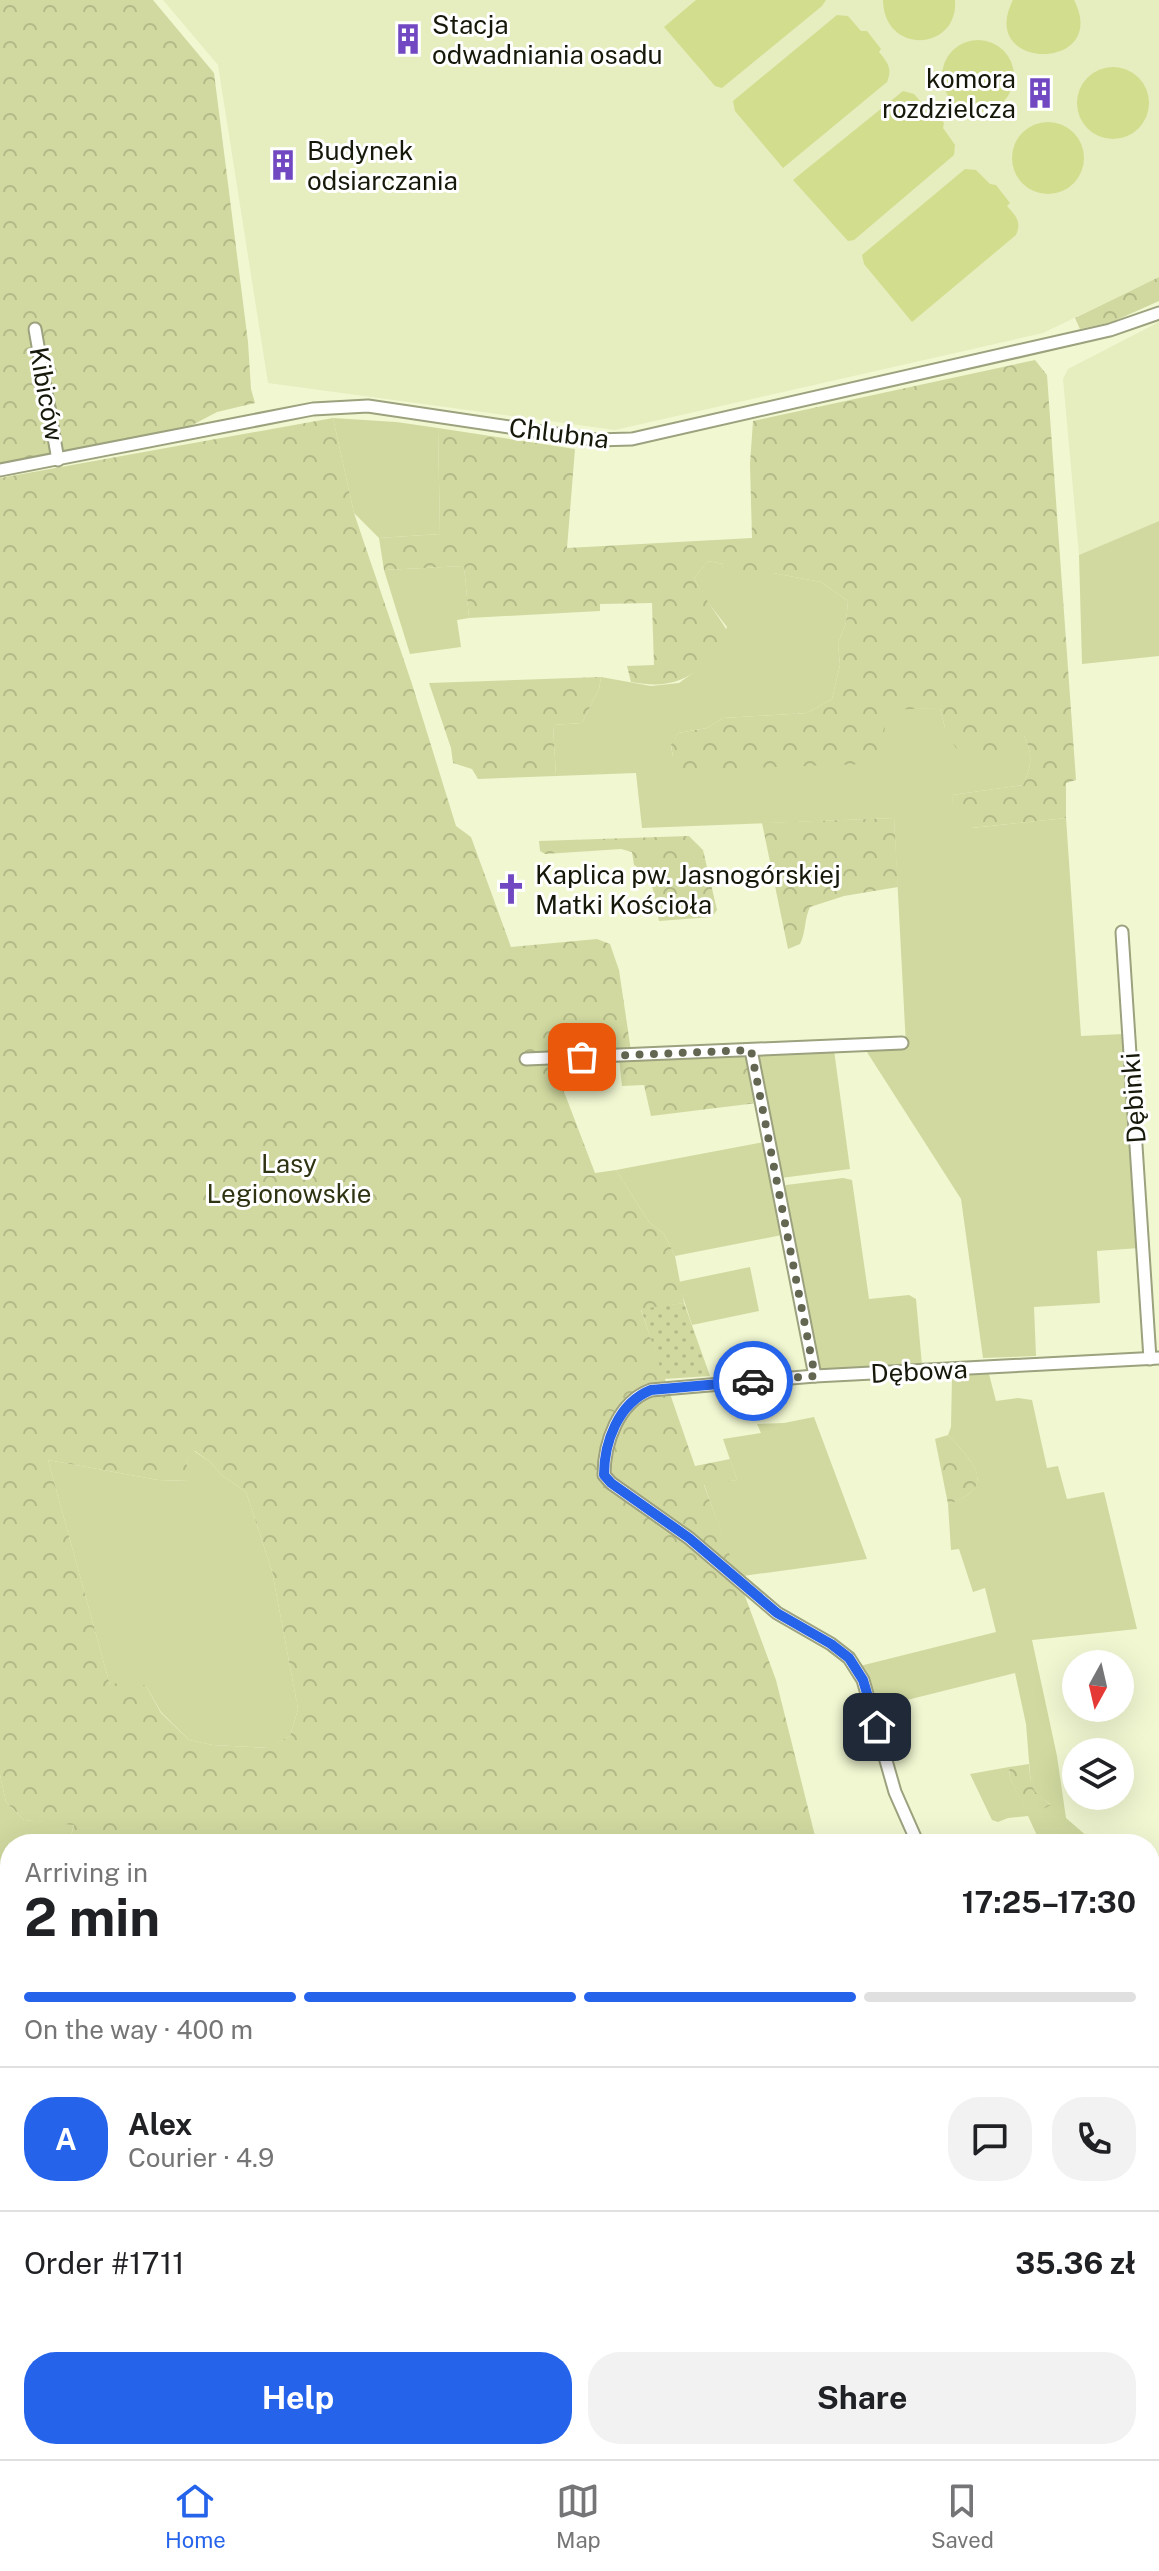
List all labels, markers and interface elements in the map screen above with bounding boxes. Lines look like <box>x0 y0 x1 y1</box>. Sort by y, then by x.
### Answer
place label: Stacja odwadniania osadu <box>432 9 663 70</box>
building icon: Stacja odwadniania osadu <box>391 22 425 56</box>
place label: komora rozdzielcza <box>882 63 1016 124</box>
building icon: komora rozdzielcza <box>1023 76 1057 110</box>
place label: Budynek odsiarczania <box>307 135 458 196</box>
building icon: Budynek odsiarczania <box>266 148 300 182</box>
street label: Kibiców <box>23 344 71 444</box>
street label: Chlubna <box>507 411 611 455</box>
place label: Kaplica pw. Jasnogórskiej Matki Kościoła <box>535 859 841 920</box>
church icon: Kaplica pw. Jasnogórskiej Matki Kościoła <box>494 872 528 906</box>
pin <box>548 1023 616 1091</box>
icon: bag <box>560 1035 604 1079</box>
street label: Dębinki <box>1114 1052 1152 1144</box>
park label: Lasy Legionowskie <box>207 1148 371 1209</box>
courier <box>713 1341 793 1421</box>
street label: Dębowa <box>870 1353 968 1389</box>
icon: car <box>731 1359 775 1403</box>
north arrow <box>1062 1650 1134 1722</box>
map controls <box>1062 1650 1134 1810</box>
pin <box>843 1693 911 1761</box>
icon: home <box>855 1705 899 1749</box>
button: layers <box>1062 1738 1134 1810</box>
text: Arriving in <box>24 1857 148 1888</box>
text: 17:25–17:30 <box>962 1884 1136 1920</box>
text: 2 min <box>24 1887 160 1948</box>
text: On the way · 400 m <box>24 2014 253 2045</box>
button: chat <box>948 2097 1032 2181</box>
button: phone <box>1052 2097 1136 2181</box>
text: Alex <box>128 2106 192 2142</box>
text: A <box>55 2121 77 2157</box>
text: Courier · 4.9 <box>128 2142 274 2173</box>
text: Order #1711 <box>24 2245 185 2281</box>
text: 35.36 zł <box>1015 2245 1136 2281</box>
button: Help <box>24 2352 572 2444</box>
button: Share <box>588 2352 1136 2444</box>
tab: Home <box>165 2479 226 2553</box>
tab: Map <box>556 2479 601 2553</box>
tab: Saved <box>931 2479 994 2553</box>

